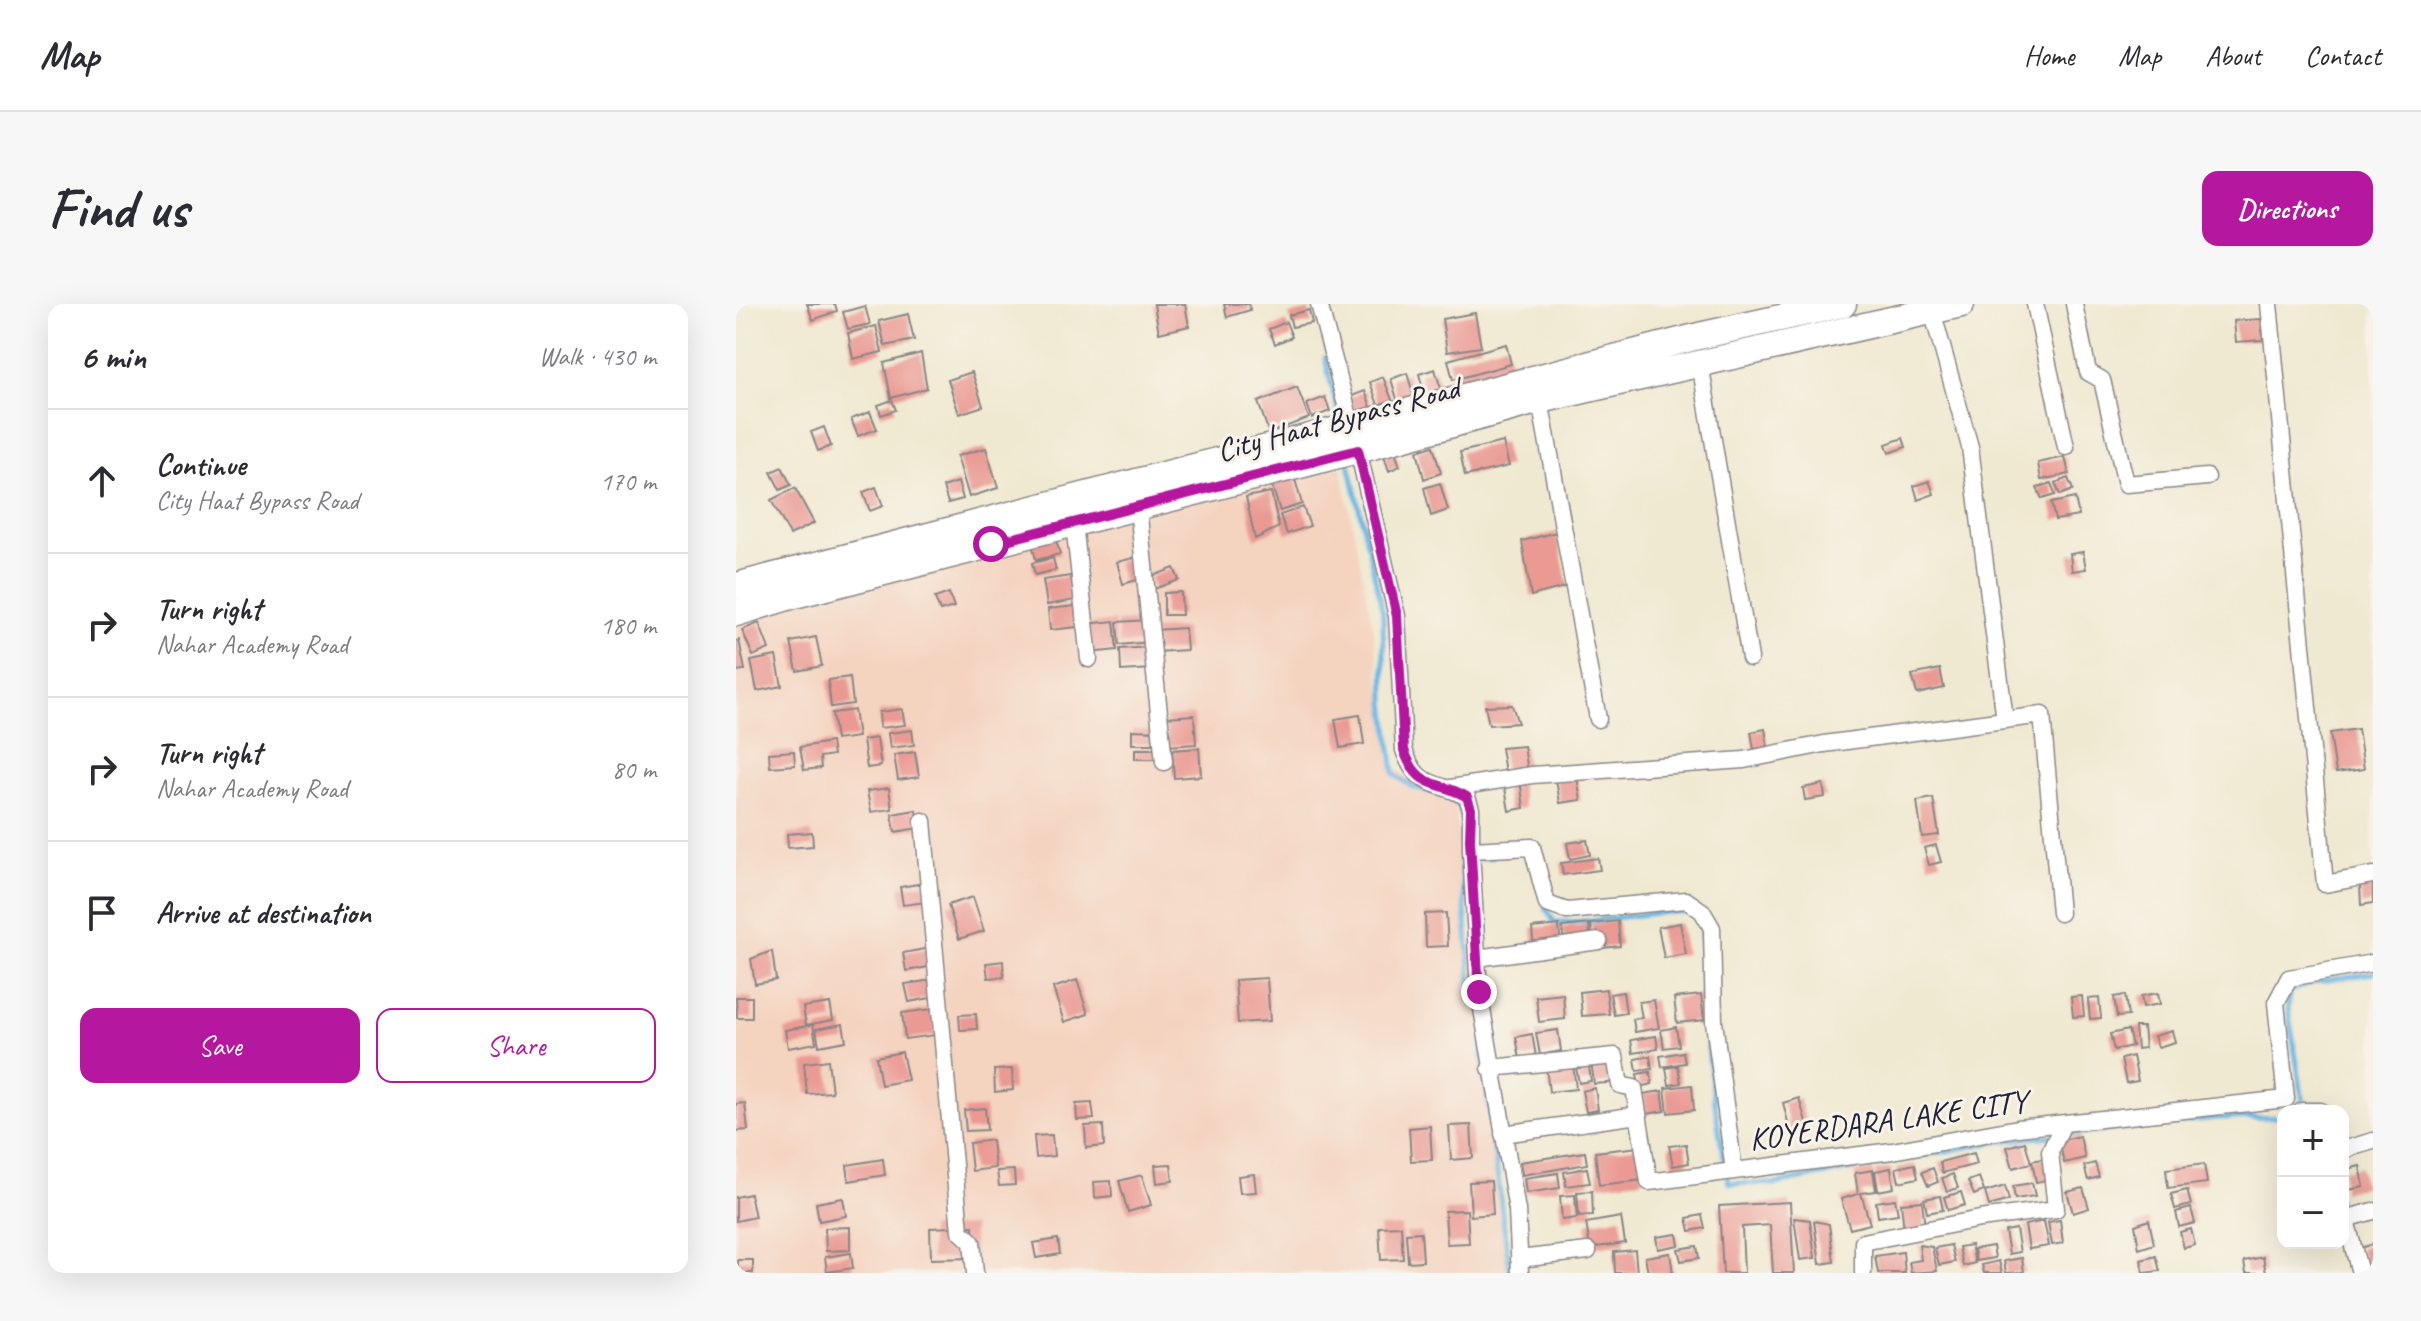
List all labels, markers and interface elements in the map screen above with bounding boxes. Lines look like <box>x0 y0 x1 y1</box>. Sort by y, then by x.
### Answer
text: Map <box>40 32 99 79</box>
text: Home <box>2024 38 2074 73</box>
text: Map <box>2118 38 2161 73</box>
text: About <box>2205 38 2261 73</box>
text: Contact <box>2305 38 2381 73</box>
button: Directions <box>2202 171 2373 246</box>
text: Find us <box>48 173 188 244</box>
text: 6 min <box>80 335 146 378</box>
text: Walk · 430 m <box>539 340 656 373</box>
street label: City Haat Bypass Road <box>1212 366 1469 471</box>
text: Continue <box>156 446 246 484</box>
icon: ahead <box>80 459 124 503</box>
text: 170 m <box>600 465 656 498</box>
text: City Haat Bypass Road <box>156 484 359 517</box>
route start <box>973 526 1009 562</box>
text: Turn right <box>156 590 261 628</box>
icon: right <box>80 603 124 647</box>
text: 180 m <box>600 609 656 642</box>
text: Nahar Academy Road <box>156 628 348 661</box>
text: Turn right <box>156 734 261 772</box>
icon: right <box>80 747 124 791</box>
text: 80 m <box>612 753 656 786</box>
text: Nahar Academy Road <box>156 772 348 805</box>
icon: arrive <box>80 891 124 935</box>
text: Arrive at destination <box>156 894 371 932</box>
route end <box>1461 974 1497 1010</box>
button: Save <box>80 1008 360 1083</box>
button: Share <box>376 1008 656 1083</box>
street label: KOYERDARA LAKE CITY <box>1746 1079 2035 1160</box>
map controls <box>2277 1105 2349 1249</box>
button: + <box>2277 1105 2349 1177</box>
button: − <box>2277 1177 2349 1249</box>

